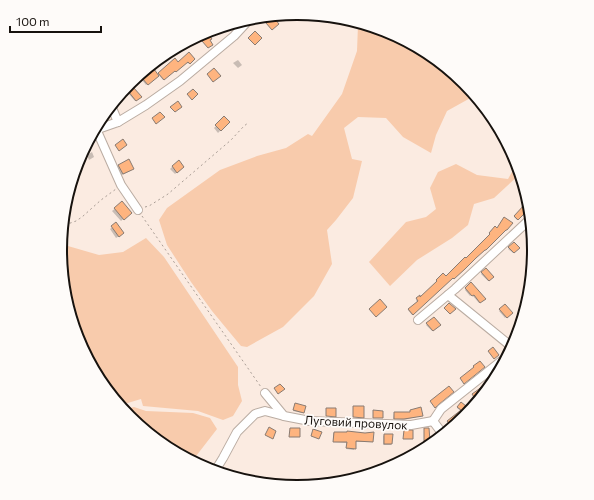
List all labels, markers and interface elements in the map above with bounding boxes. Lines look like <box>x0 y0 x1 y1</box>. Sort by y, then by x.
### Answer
scale bar <box>10 8 101 34</box>
text: 100 m <box>16 14 50 28</box>
street label: Луговий провулок <box>304 412 409 432</box>

